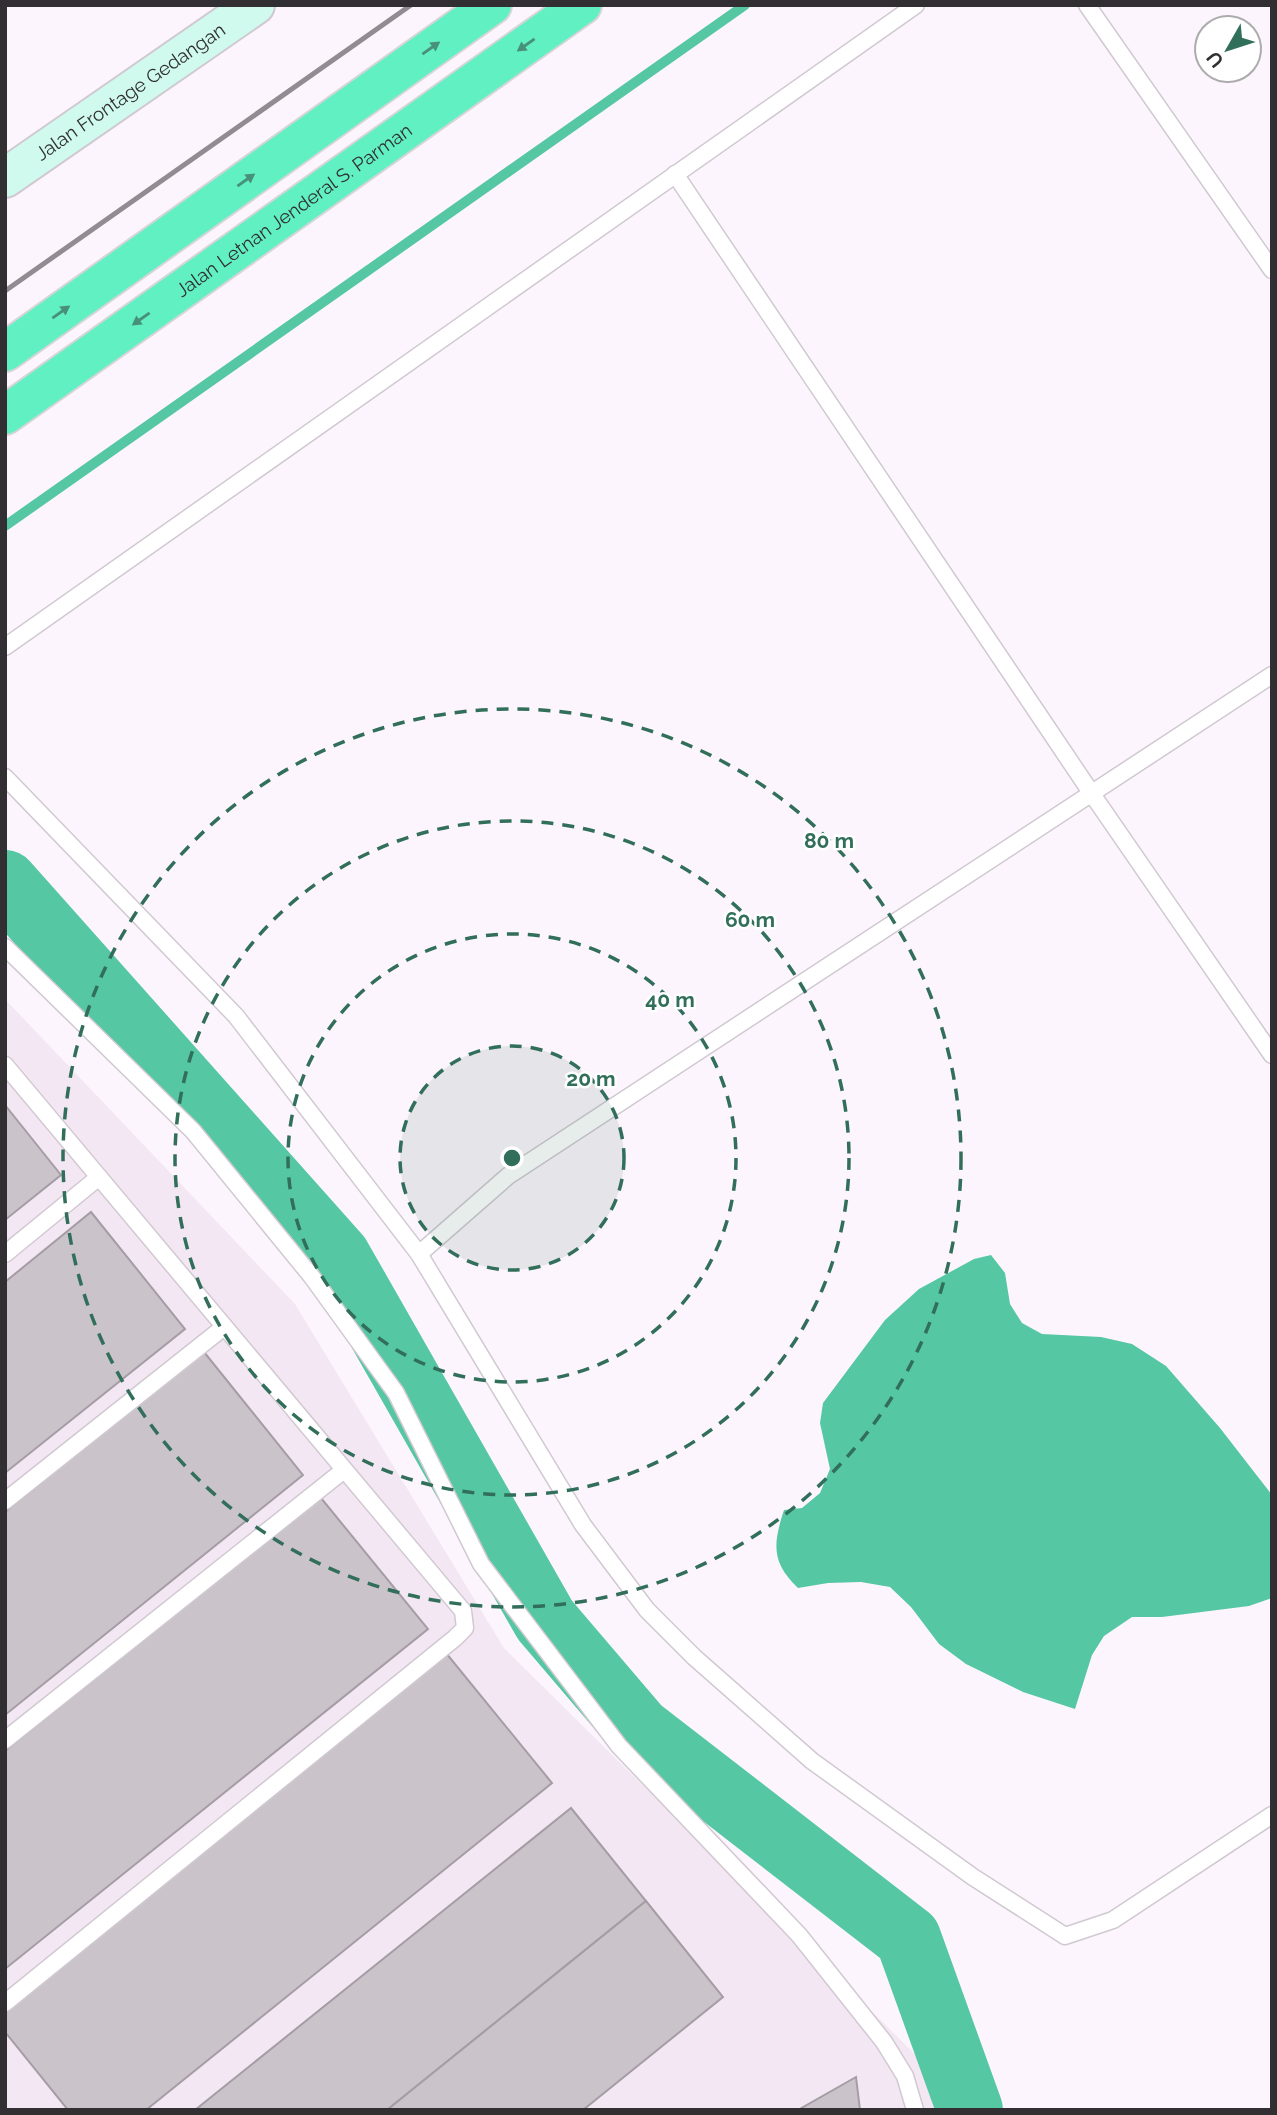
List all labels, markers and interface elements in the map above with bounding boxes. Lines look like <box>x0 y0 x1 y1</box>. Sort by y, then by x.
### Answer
north arrow <box>1193 14 1263 84</box>
street label: Jalan Frontage Gedangan <box>31 18 229 165</box>
one-way arrow <box>517 38 535 52</box>
one-way arrow <box>422 41 440 55</box>
text: U <box>1202 47 1228 72</box>
street label: Jalan Letnan Jenderal S. Parman <box>171 119 416 301</box>
one-way arrow <box>237 174 255 188</box>
one-way arrow <box>52 306 70 320</box>
one-way arrow <box>132 311 150 325</box>
text: 80 m <box>804 828 854 853</box>
text: 60 m <box>725 907 775 932</box>
text: 40 m <box>645 987 695 1012</box>
text: 20 m <box>566 1066 616 1091</box>
centre of rings <box>500 1146 524 1170</box>

